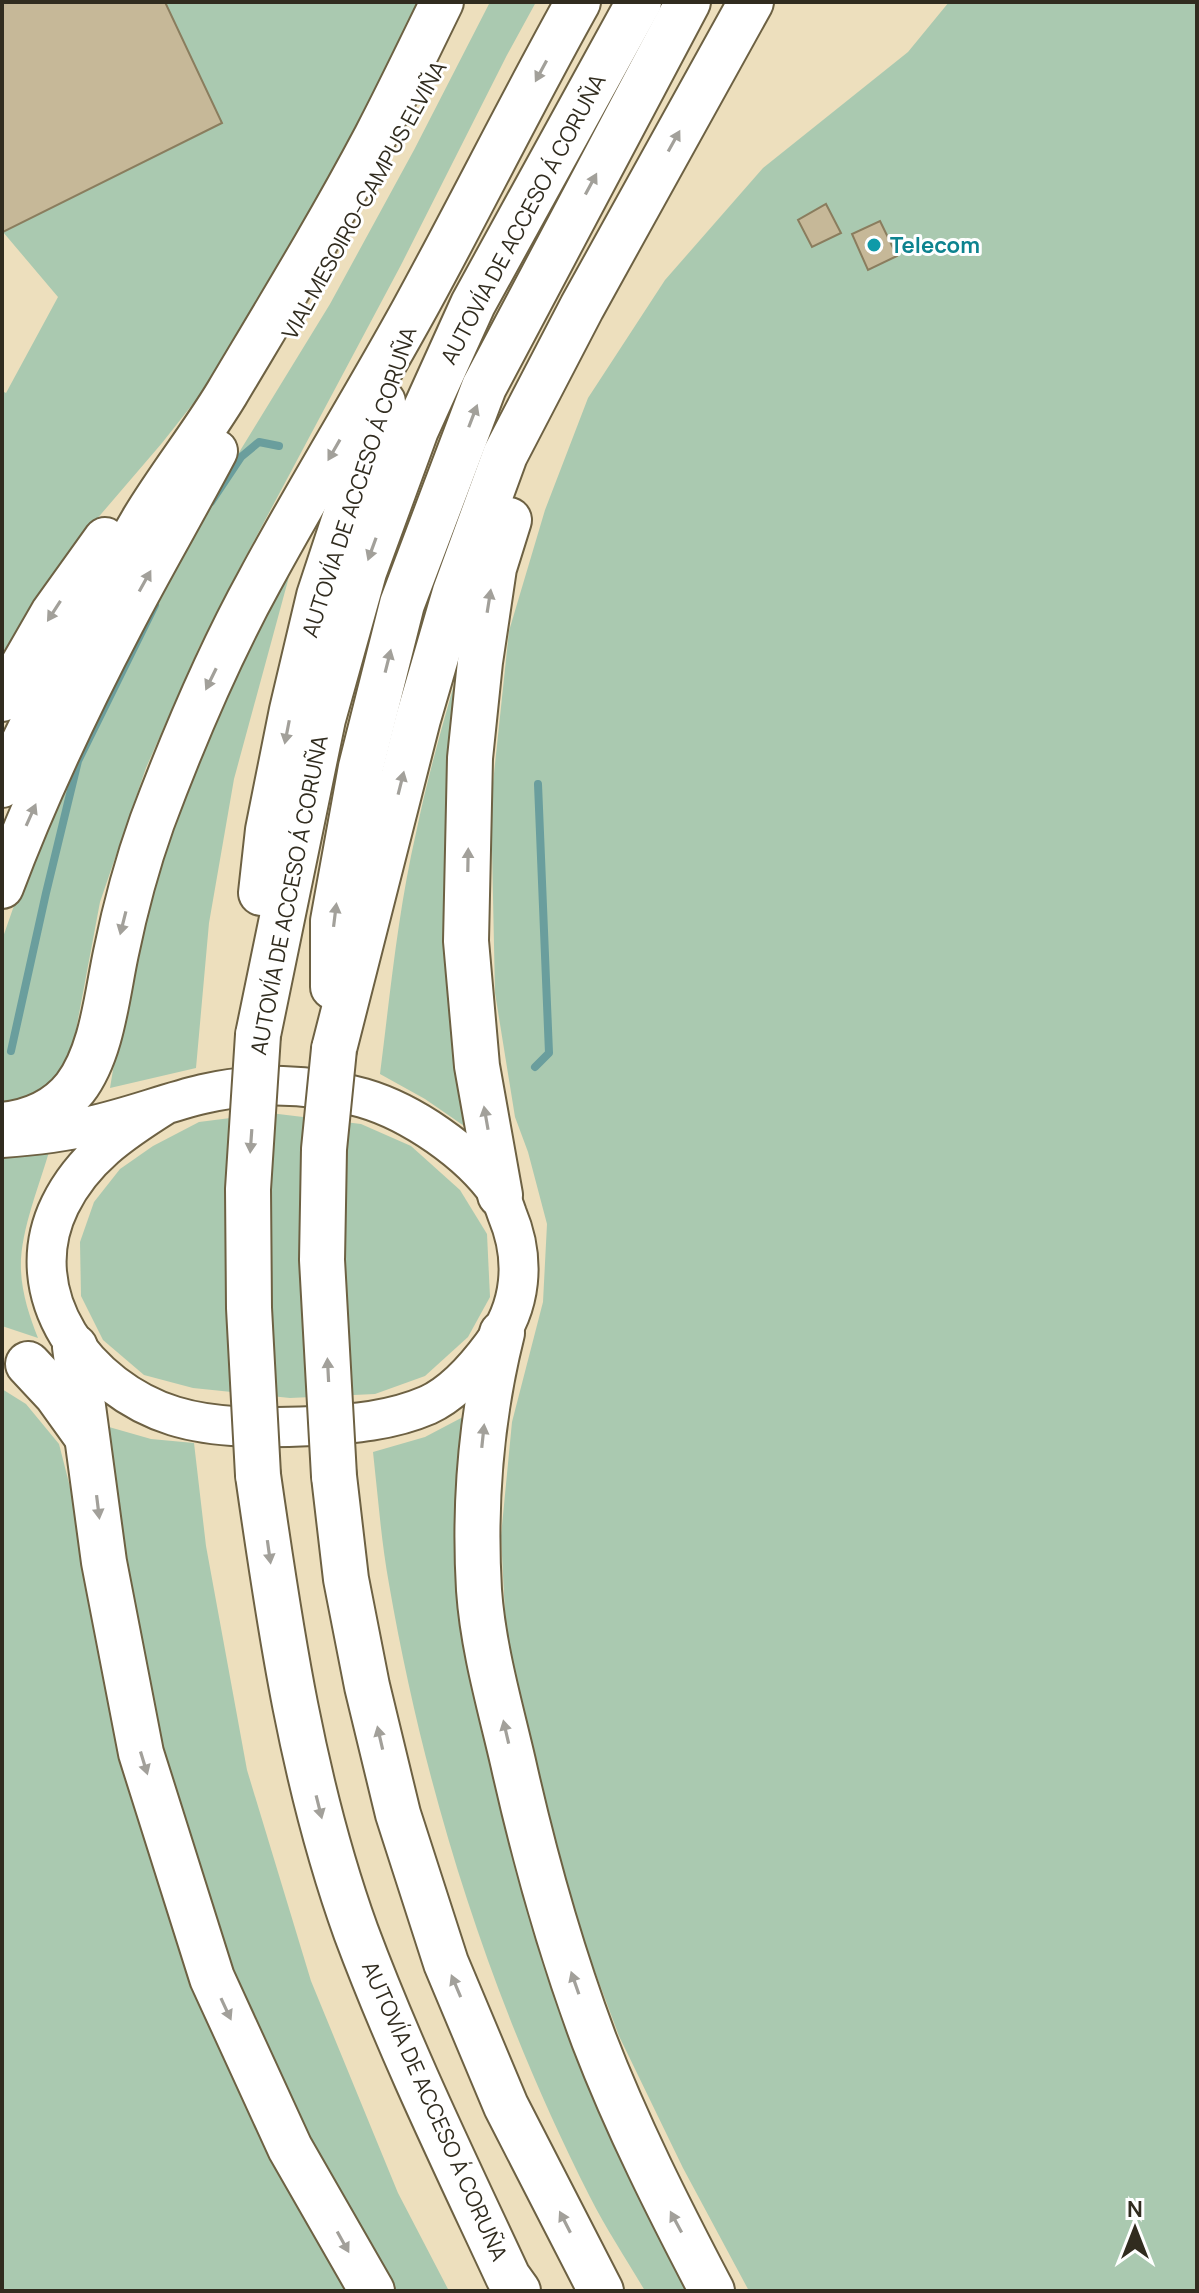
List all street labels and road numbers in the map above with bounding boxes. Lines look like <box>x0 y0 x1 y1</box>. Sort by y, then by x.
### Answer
street label: VIAL MESOIRO-CAMPUS ELVIÑA <box>275 55 453 345</box>
street label: AUTOVÍA DE ACCESO Á CORUÑA <box>433 68 613 369</box>
street label: AUTOVÍA DE ACCESO Á CORUÑA <box>295 323 423 641</box>
street label: AUTOVÍA DE ACCESO Á CORUÑA <box>243 733 335 1057</box>
street label: AUTOVÍA DE ACCESO Á CORUÑA <box>355 1956 515 2266</box>

